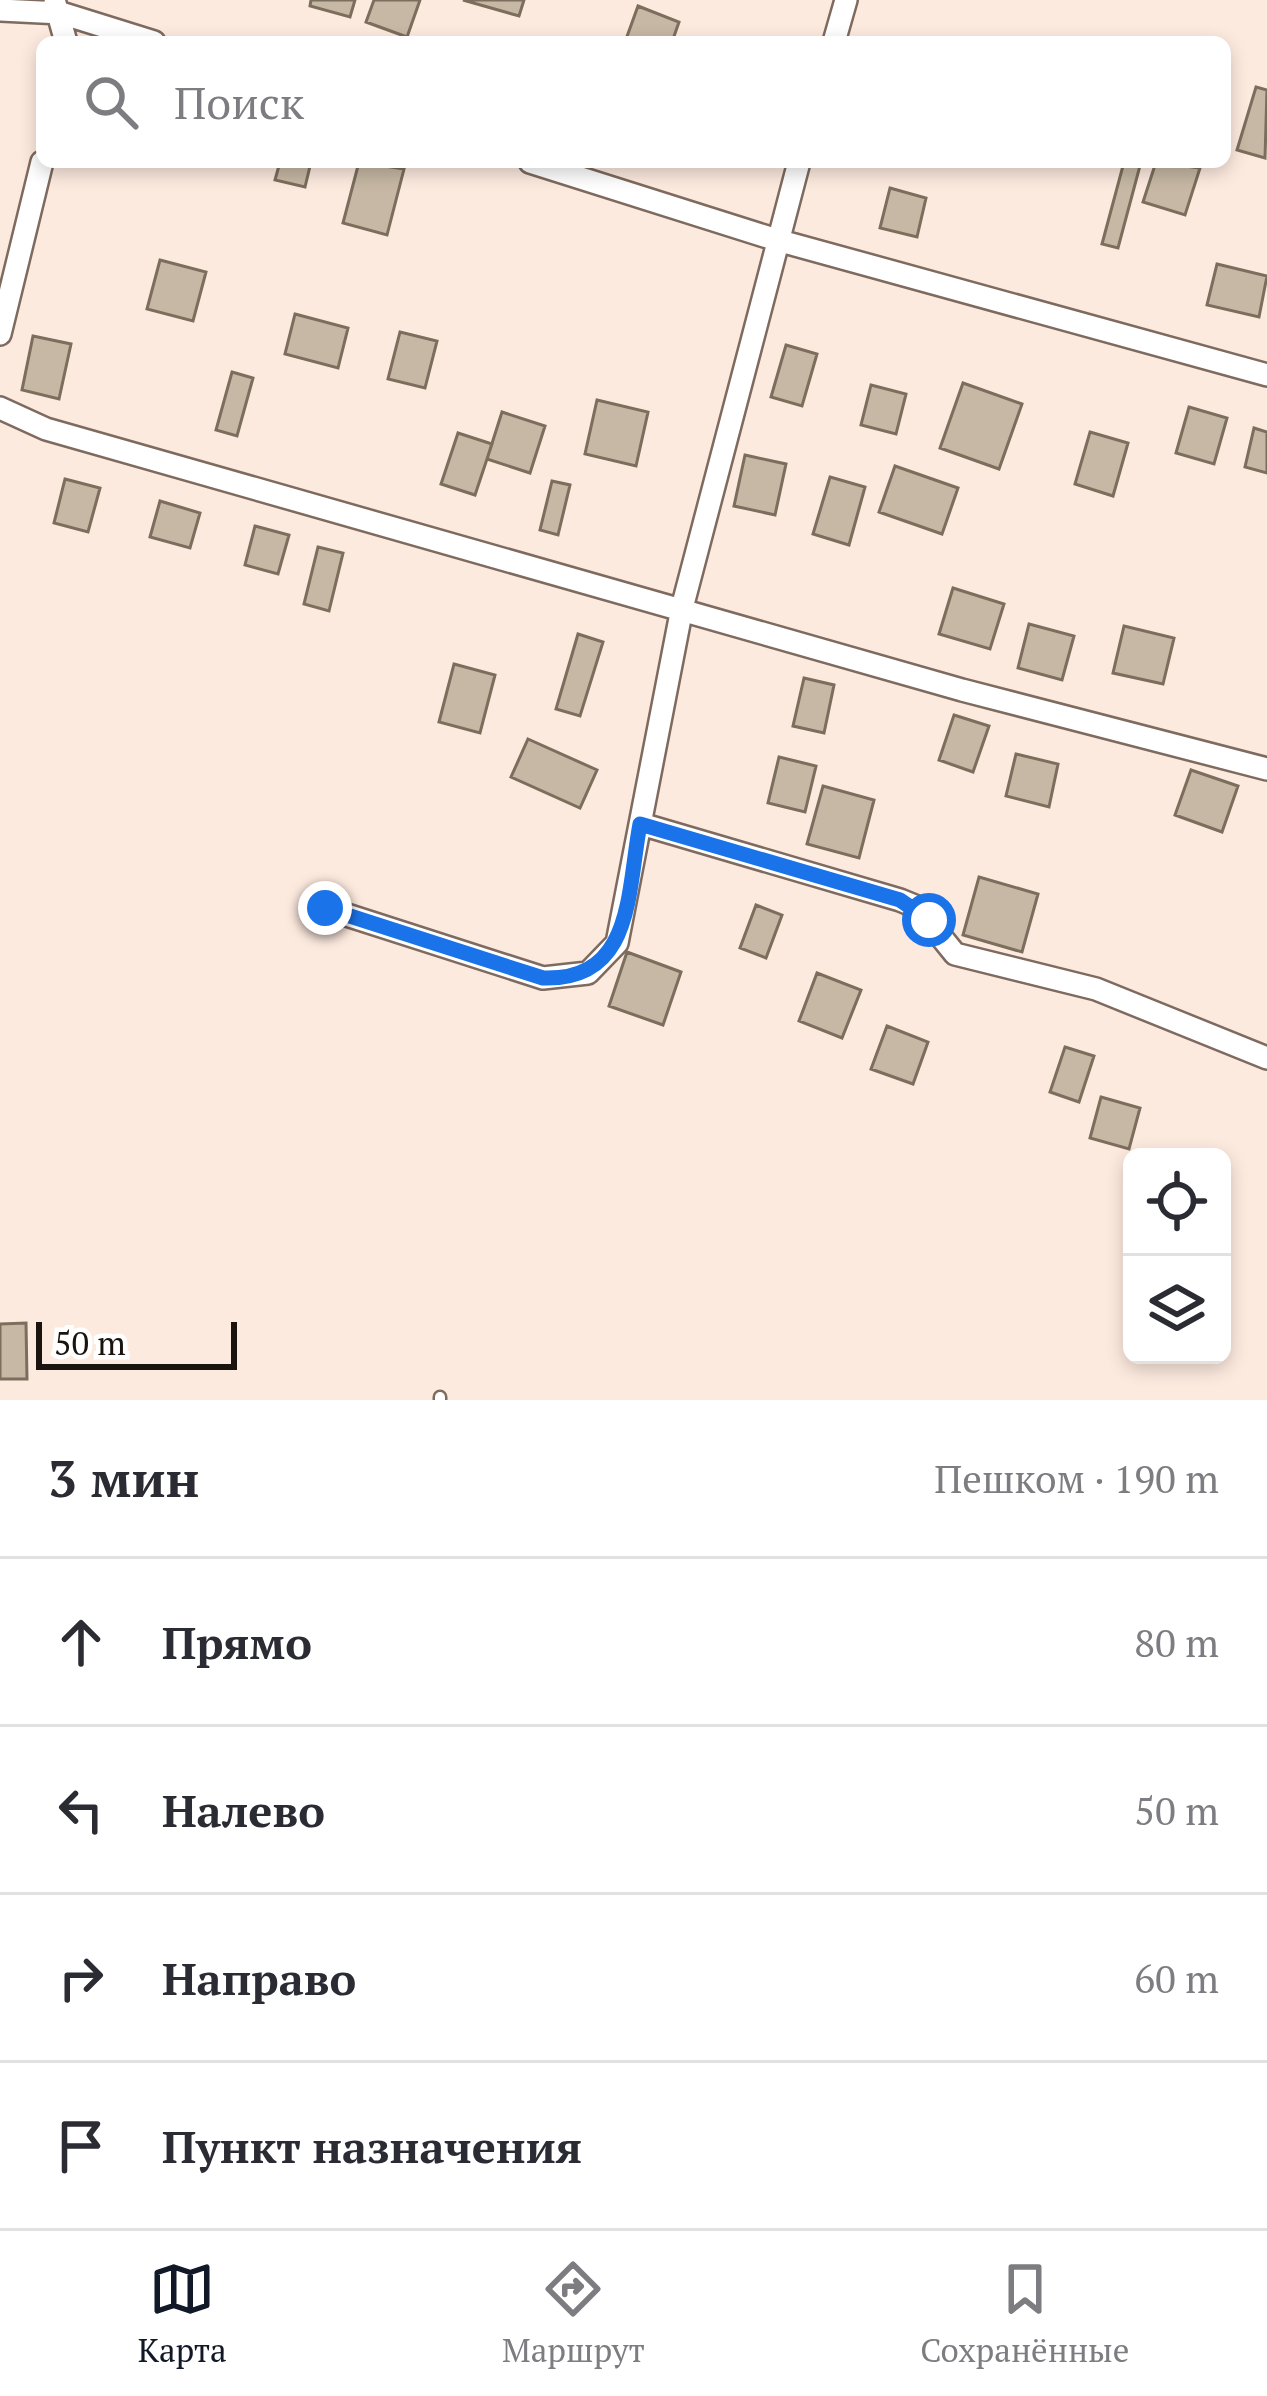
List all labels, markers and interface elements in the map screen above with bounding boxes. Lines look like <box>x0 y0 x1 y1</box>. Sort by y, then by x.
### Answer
search box <box>36 36 1231 168</box>
icon: search <box>78 69 144 135</box>
text: Поиск <box>174 72 304 132</box>
route end <box>298 881 352 935</box>
route start <box>902 893 956 947</box>
map controls <box>1123 1148 1231 1364</box>
button: locate <box>1123 1148 1231 1256</box>
button: layers <box>1123 1256 1231 1364</box>
scale bar <box>36 1316 237 1369</box>
text: 50 m <box>54 1321 126 1364</box>
text: 3 мин <box>48 1444 199 1512</box>
text: Пешком · 190 m <box>934 1452 1219 1504</box>
icon: ahead <box>48 1609 114 1675</box>
text: Прямо <box>162 1612 312 1672</box>
text: 80 m <box>1134 1616 1219 1668</box>
icon: left <box>48 1777 114 1843</box>
text: Налево <box>162 1780 325 1840</box>
text: 50 m <box>1134 1784 1219 1836</box>
icon: right <box>48 1945 114 2011</box>
text: Направо <box>162 1948 356 2008</box>
text: 60 m <box>1134 1952 1219 2004</box>
icon: arrive <box>48 2113 114 2179</box>
text: Пункт назначения <box>162 2116 582 2176</box>
tab: Карта <box>138 2256 227 2371</box>
tab: Маршрут <box>502 2256 645 2371</box>
tab: Сохранённые <box>920 2256 1129 2371</box>

